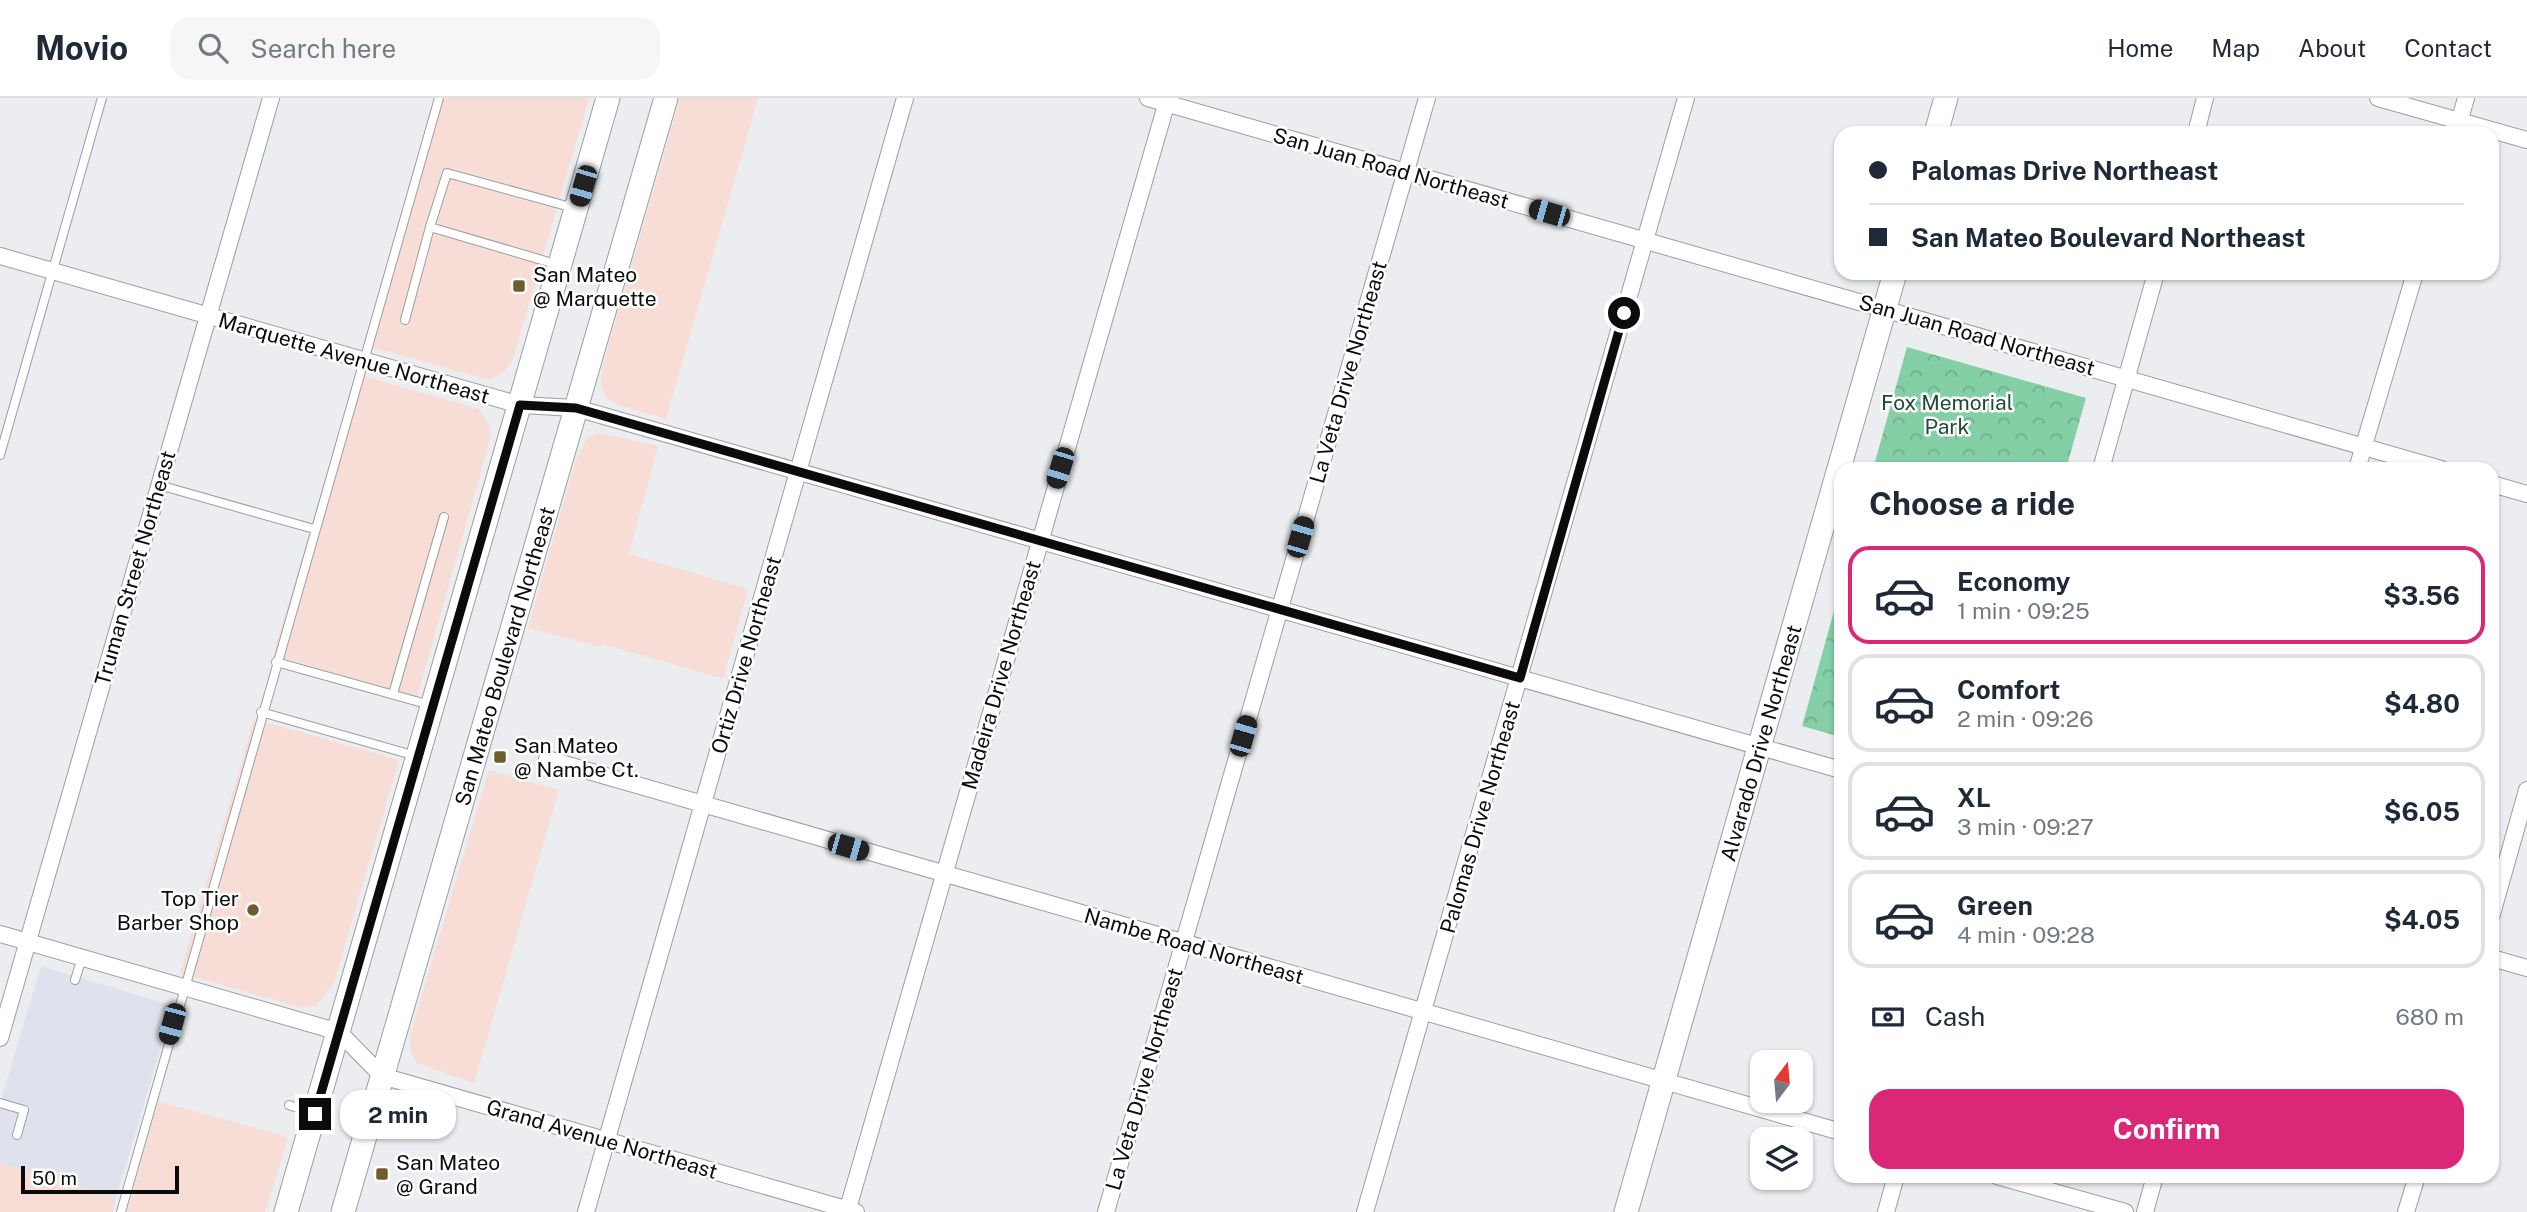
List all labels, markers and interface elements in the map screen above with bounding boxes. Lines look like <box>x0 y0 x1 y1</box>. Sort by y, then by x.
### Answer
search box <box>170 17 660 80</box>
text: Movio <box>35 29 128 67</box>
icon: search <box>194 29 232 67</box>
text: Search here <box>250 33 396 64</box>
text: Home <box>2107 34 2173 62</box>
text: Map <box>2211 34 2260 62</box>
text: About <box>2298 34 2366 62</box>
text: Contact <box>2404 34 2492 62</box>
street label: San Juan Road Northeast <box>1270 122 1512 214</box>
text: Palomas Drive Northeast <box>1911 155 2218 186</box>
car <box>568 163 599 209</box>
car <box>1526 197 1573 229</box>
text: San Mateo Boulevard Northeast <box>1911 222 2306 253</box>
street label: La Veta Drive Northeast <box>1304 258 1392 486</box>
place label: San Mateo @ Marquette <box>533 262 657 311</box>
marker: San Mateo @ Marquette <box>511 278 527 294</box>
street label: San Juan Road Northeast <box>1856 289 2098 381</box>
route start <box>1608 297 1640 329</box>
street label: Marquette Avenue Northeast <box>216 307 492 409</box>
park label: Fox Memorial Park <box>1881 390 2013 439</box>
car <box>1044 445 1077 491</box>
street label: Truman Street Northeast <box>89 448 181 688</box>
text: Choose a ride <box>1869 485 2075 522</box>
street label: San Mateo Boulevard Northeast <box>449 503 559 808</box>
car <box>1285 514 1316 560</box>
street label: Ortiz Drive Northeast <box>706 553 786 757</box>
street label: Madeira Drive Northeast <box>956 558 1046 792</box>
icon: car <box>1873 564 1936 627</box>
text: Economy <box>1957 566 2070 597</box>
text: $3.56 <box>2383 580 2460 611</box>
text: 1 min · 09:25 <box>1957 597 2090 624</box>
street label: Alvarado Drive Northeast <box>1715 622 1806 864</box>
icon: car <box>1873 672 1936 735</box>
text: Comfort <box>1957 674 2060 705</box>
text: $4.80 <box>2384 688 2460 719</box>
street label: Palomas Drive Northeast <box>1435 698 1525 936</box>
text: 2 min · 09:26 <box>1957 705 2094 732</box>
car <box>1228 713 1259 759</box>
place label: San Mateo @ Nambe Ct. <box>514 733 639 782</box>
marker: San Mateo @ Nambe Ct. <box>492 749 508 765</box>
icon: car <box>1873 780 1936 843</box>
text: XL <box>1957 782 1991 813</box>
text: $6.05 <box>2384 796 2460 827</box>
text: 3 min · 09:27 <box>1957 813 2094 840</box>
car <box>825 831 872 863</box>
place label: Top Tier Barber Shop <box>117 886 239 935</box>
icon: car <box>1873 888 1936 951</box>
text: Green <box>1957 890 2033 921</box>
marker: Top Tier Barber Shop <box>245 902 261 918</box>
street label: Nambe Road Northeast <box>1081 903 1307 989</box>
text: $4.05 <box>2384 904 2460 935</box>
text: 4 min · 09:28 <box>1957 921 2095 948</box>
street label: La Veta Drive Northeast <box>1100 965 1188 1193</box>
icon: cash <box>1869 998 1907 1036</box>
car <box>157 1001 188 1047</box>
text: Cash <box>1925 1001 1985 1032</box>
text: 680 m <box>2396 1003 2464 1030</box>
north arrow <box>1750 1050 1813 1113</box>
map controls <box>1750 1050 1813 1190</box>
button: Confirm <box>1869 1089 2464 1169</box>
callout: 2 min <box>340 1090 455 1138</box>
street label: Grand Avenue Northeast <box>484 1094 720 1184</box>
route end <box>299 1098 331 1130</box>
text: 2 min <box>368 1101 428 1128</box>
button: layers <box>1750 1127 1813 1190</box>
place label: San Mateo @ Grand <box>396 1150 500 1199</box>
scale bar <box>21 1163 178 1195</box>
marker: San Mateo @ Grand <box>374 1166 390 1182</box>
text: 50 m <box>32 1167 77 1189</box>

